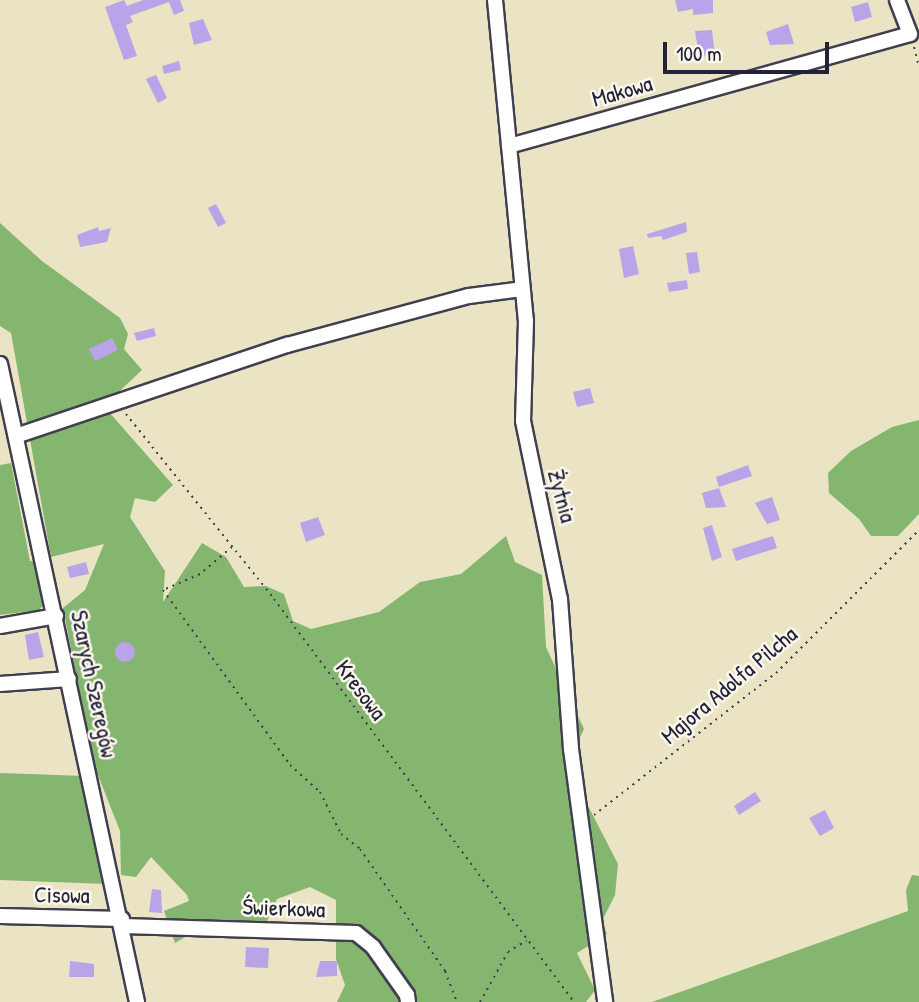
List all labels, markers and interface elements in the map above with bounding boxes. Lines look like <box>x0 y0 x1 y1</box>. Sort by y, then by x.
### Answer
scale bar <box>667 28 833 72</box>
text: 100 m <box>676 39 722 68</box>
street label: Makowa <box>589 69 655 113</box>
street label: Żytnia <box>542 466 582 526</box>
street label: Szarych Szeregów <box>65 608 123 760</box>
street label: Majora Adolfa Pilcha <box>656 620 802 750</box>
street label: Kresowa <box>330 655 392 725</box>
street label: Cisowa <box>34 881 90 909</box>
street label: Świerkowa <box>242 893 326 923</box>

